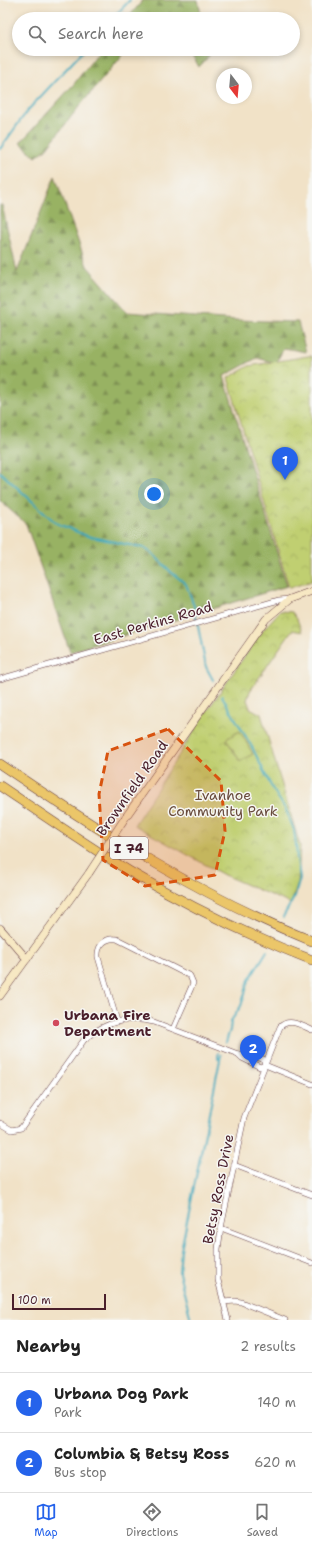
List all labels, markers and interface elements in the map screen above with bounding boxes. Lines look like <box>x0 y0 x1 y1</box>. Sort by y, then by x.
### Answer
search box <box>12 12 300 56</box>
icon: search <box>26 23 48 45</box>
text: Search here <box>58 24 144 44</box>
north arrow <box>216 68 252 104</box>
pin: 1 <box>272 447 298 480</box>
your location <box>144 484 164 504</box>
street label: East Perkins Road <box>91 597 215 649</box>
street label: Brownfield Road <box>92 737 172 839</box>
park label: Ivanhoe Community Park <box>168 786 278 820</box>
road number: I 74 <box>110 837 148 859</box>
place label: Urbana Fire Department <box>64 1006 152 1040</box>
marker: Urbana Fire Department <box>51 1018 61 1028</box>
pin: 2 <box>240 1035 266 1068</box>
street label: Betsy Ross Drive <box>199 1132 238 1246</box>
scale bar <box>12 1292 106 1311</box>
text: 100 m <box>18 1293 51 1308</box>
text: Nearby <box>16 1335 81 1357</box>
text: 2 results <box>240 1338 296 1355</box>
text: Urbana Dog Park <box>54 1384 189 1404</box>
text: 1 <box>26 1394 32 1411</box>
text: 140 m <box>257 1394 296 1411</box>
text: Park <box>54 1404 82 1421</box>
text: Columbia & Betsy Ross <box>54 1444 229 1464</box>
text: 2 <box>24 1454 34 1471</box>
text: 620 m <box>254 1454 296 1471</box>
text: Bus stop <box>54 1464 106 1481</box>
tab: Map <box>34 1501 58 1540</box>
tab: Directions <box>126 1501 178 1540</box>
tab: Saved <box>247 1501 278 1540</box>

